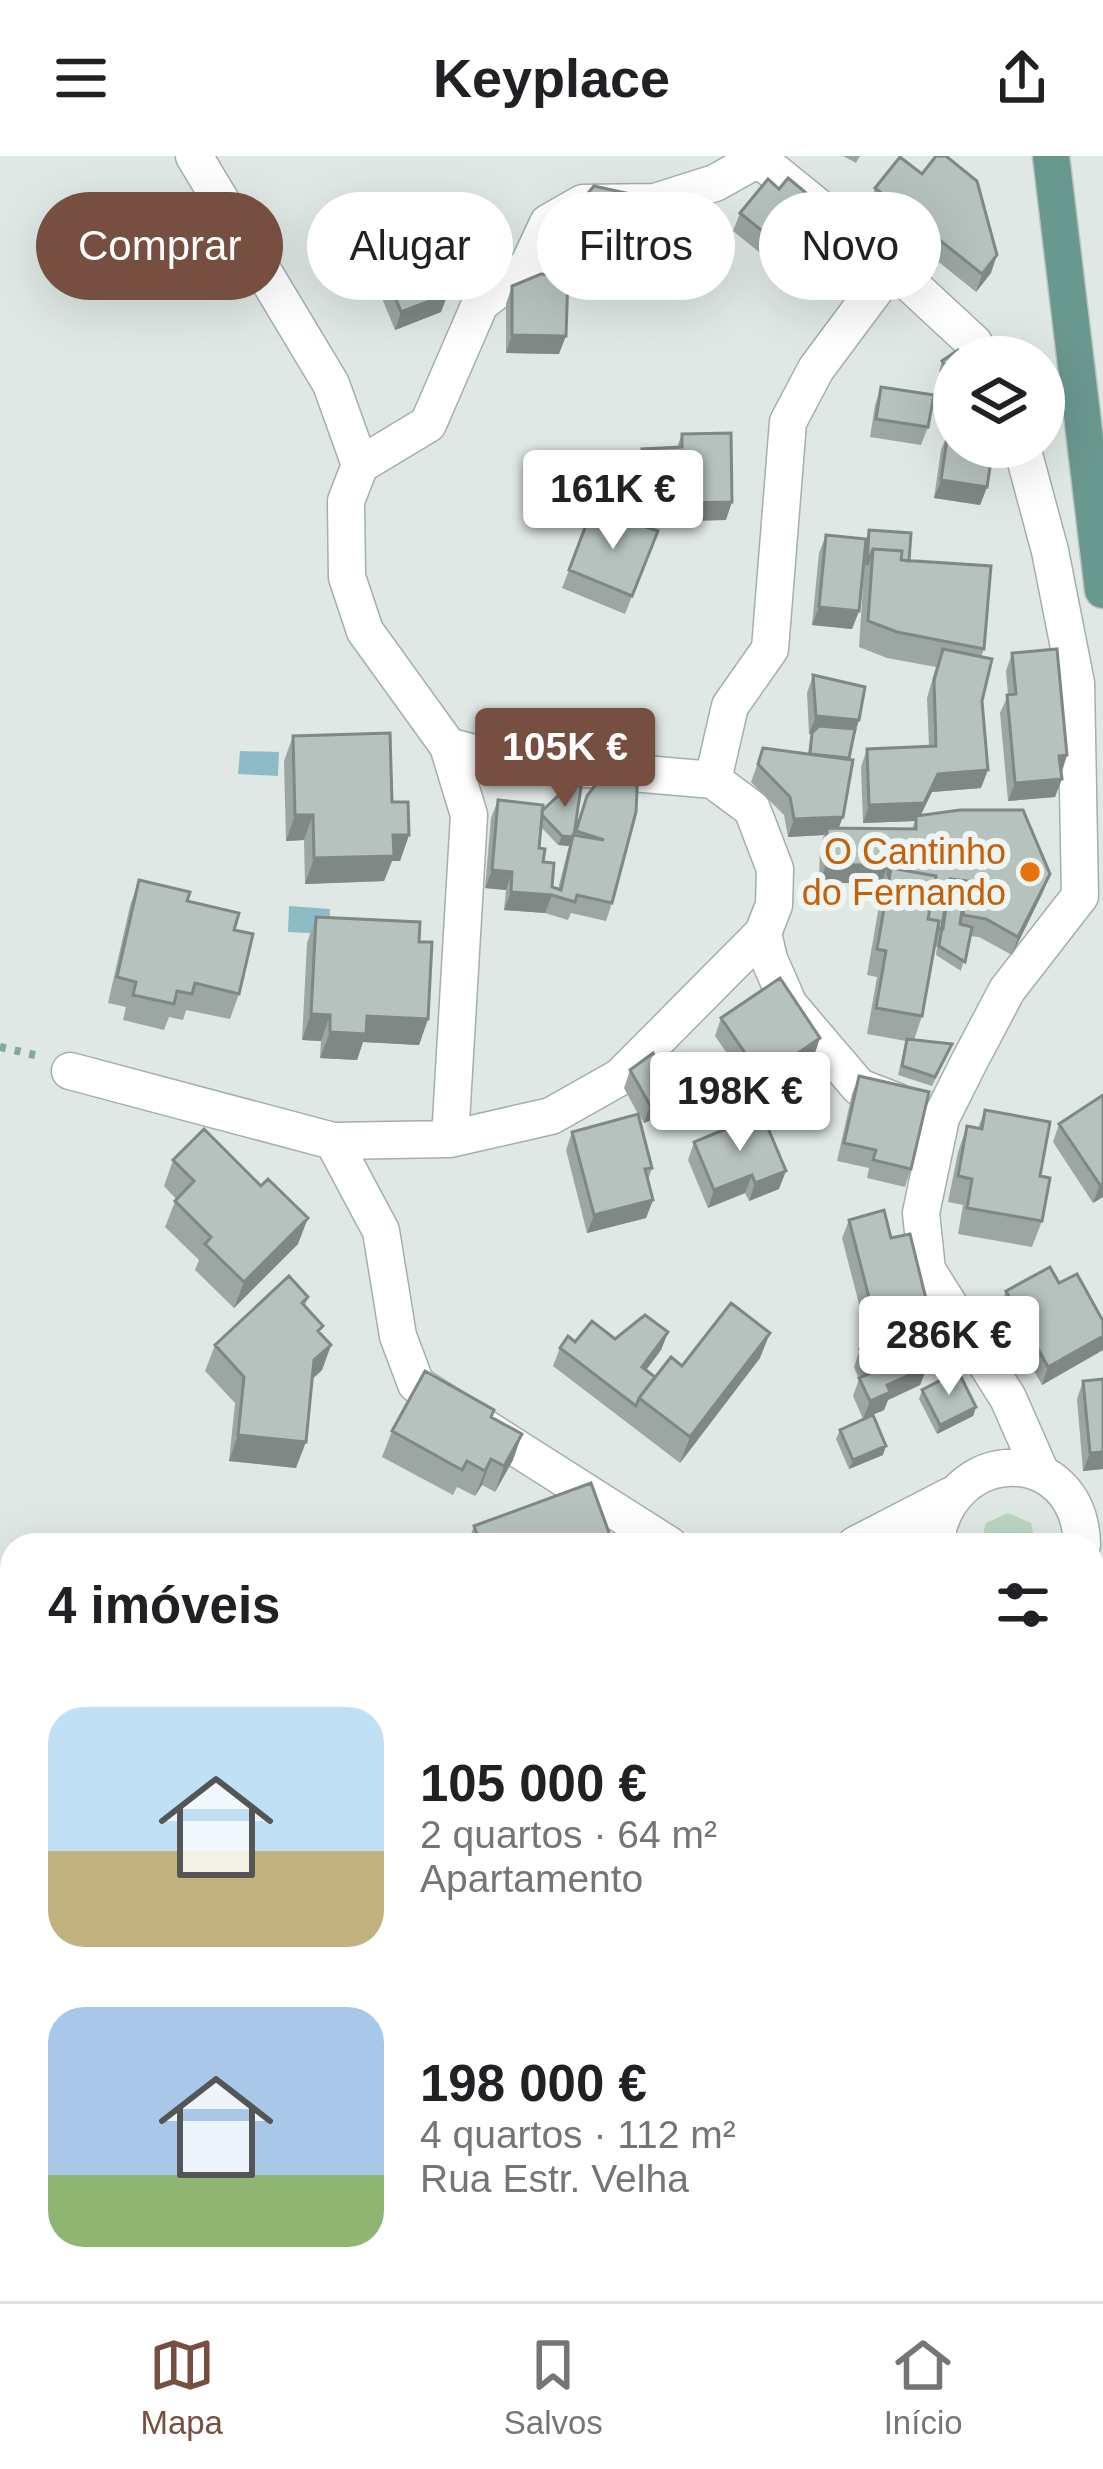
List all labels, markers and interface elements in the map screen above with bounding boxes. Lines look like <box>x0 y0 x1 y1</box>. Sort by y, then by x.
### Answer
icon: menu <box>48 45 114 111</box>
icon: share <box>989 45 1055 111</box>
text: Keyplace <box>433 48 670 108</box>
chip: Comprar <box>36 192 283 300</box>
chip: Alugar <box>307 192 513 300</box>
chip: Filtros <box>537 192 735 300</box>
chip: Novo <box>759 192 941 300</box>
map controls <box>933 336 1065 468</box>
button: layers <box>933 336 1065 468</box>
pin: 161K € <box>515 450 711 552</box>
text: 161K € <box>550 467 676 510</box>
pin: 105K € <box>467 708 663 810</box>
text: 105K € <box>502 725 628 768</box>
place label: O Cantinho do Fernando <box>802 831 1006 913</box>
marker: O Cantinho do Fernando <box>1017 859 1043 885</box>
pin: 198K € <box>642 1052 838 1154</box>
text: 198K € <box>677 1069 803 1112</box>
pin: 286K € <box>851 1296 1047 1398</box>
text: 286K € <box>886 1313 1012 1356</box>
icon: filters <box>990 1572 1056 1638</box>
text: 4 imóveis <box>48 1577 280 1634</box>
icon: home <box>144 1755 288 1899</box>
text: 105 000 € <box>420 1755 647 1812</box>
text: 2 quartos · 64 m² <box>420 1813 717 1856</box>
text: Apartamento <box>420 1857 643 1900</box>
icon: home <box>144 2055 288 2199</box>
text: 198 000 € <box>420 2055 647 2112</box>
text: 4 quartos · 112 m² <box>420 2113 736 2156</box>
text: Rua Estr. Velha <box>420 2157 689 2200</box>
tab: Mapa <box>140 2332 223 2442</box>
tab: Salvos <box>504 2332 603 2442</box>
tab: Início <box>884 2332 963 2442</box>

